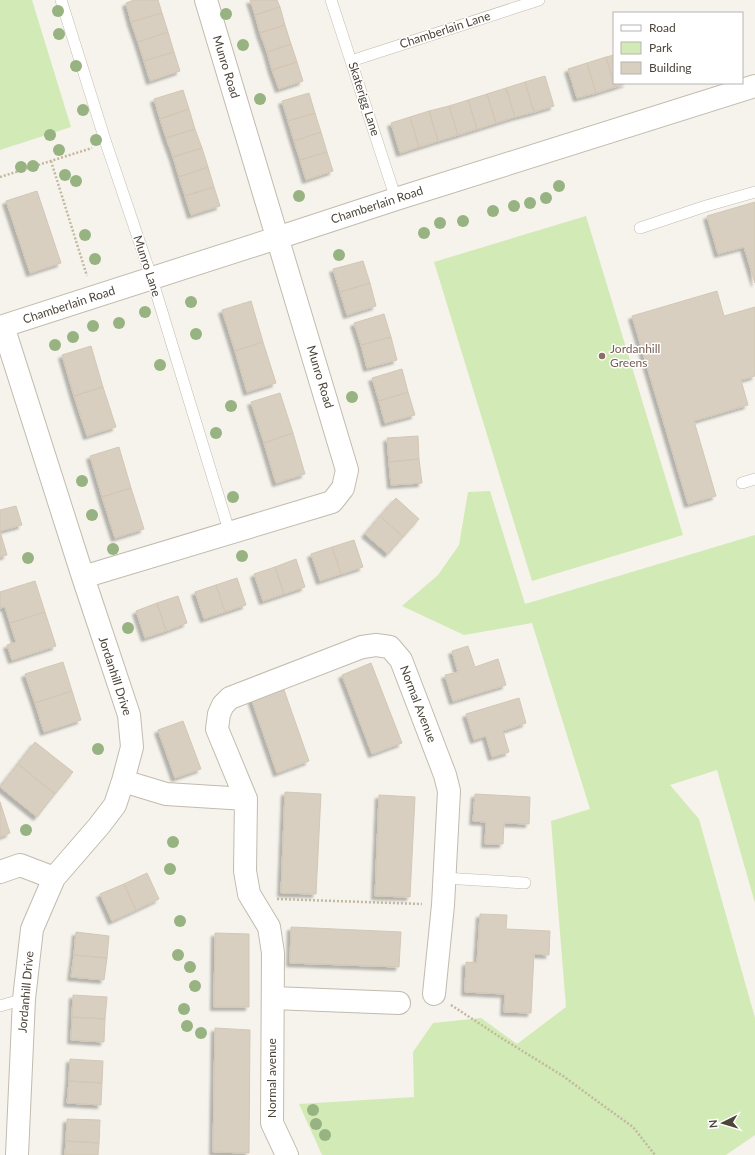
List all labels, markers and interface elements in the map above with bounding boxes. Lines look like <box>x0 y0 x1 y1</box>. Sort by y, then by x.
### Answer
street label: Chamberlain Lane <box>398 8 492 51</box>
legend <box>613 12 743 84</box>
text: Road <box>649 20 676 35</box>
street label: Munro Road <box>210 34 243 100</box>
text: Park <box>649 40 673 55</box>
street label: Skaterigg Lane <box>345 60 383 138</box>
text: Building <box>649 60 692 75</box>
street label: Chamberlain Road <box>329 183 425 226</box>
street label: Munro Lane <box>131 233 164 298</box>
street label: Chamberlain Road <box>21 283 117 326</box>
place label: Jordanhill Greens <box>610 341 660 370</box>
street label: Munro Road <box>304 344 337 410</box>
marker: Jordanhill Greens <box>597 351 607 361</box>
street label: Jordanhill Drive <box>96 634 135 717</box>
street label: Normal Avenue <box>397 663 440 744</box>
street label: Jordanhill Drive <box>14 950 37 1034</box>
street label: Normal avenue <box>264 1038 279 1118</box>
north arrow <box>703 1103 743 1143</box>
text: N <box>706 1119 719 1129</box>

